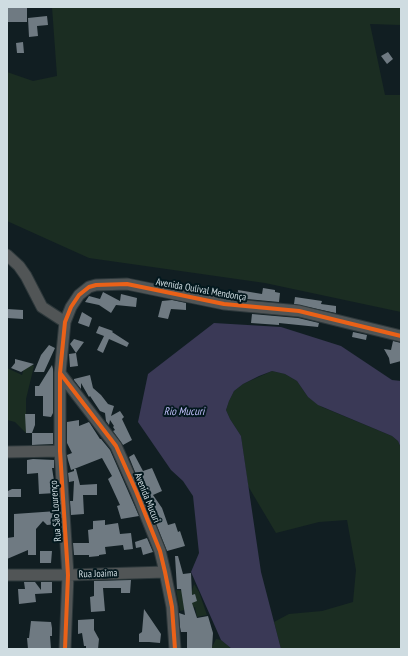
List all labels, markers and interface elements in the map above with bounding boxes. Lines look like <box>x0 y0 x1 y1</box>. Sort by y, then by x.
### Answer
street label: Avenida Oulival Mendonça <box>155 276 247 304</box>
water label: Rio Mucuri <box>164 405 204 419</box>
street label: Avenida Mucuri <box>132 471 162 525</box>
street label: Rua São Lourenço <box>48 480 64 542</box>
street label: Rua Joaima <box>78 567 118 581</box>

